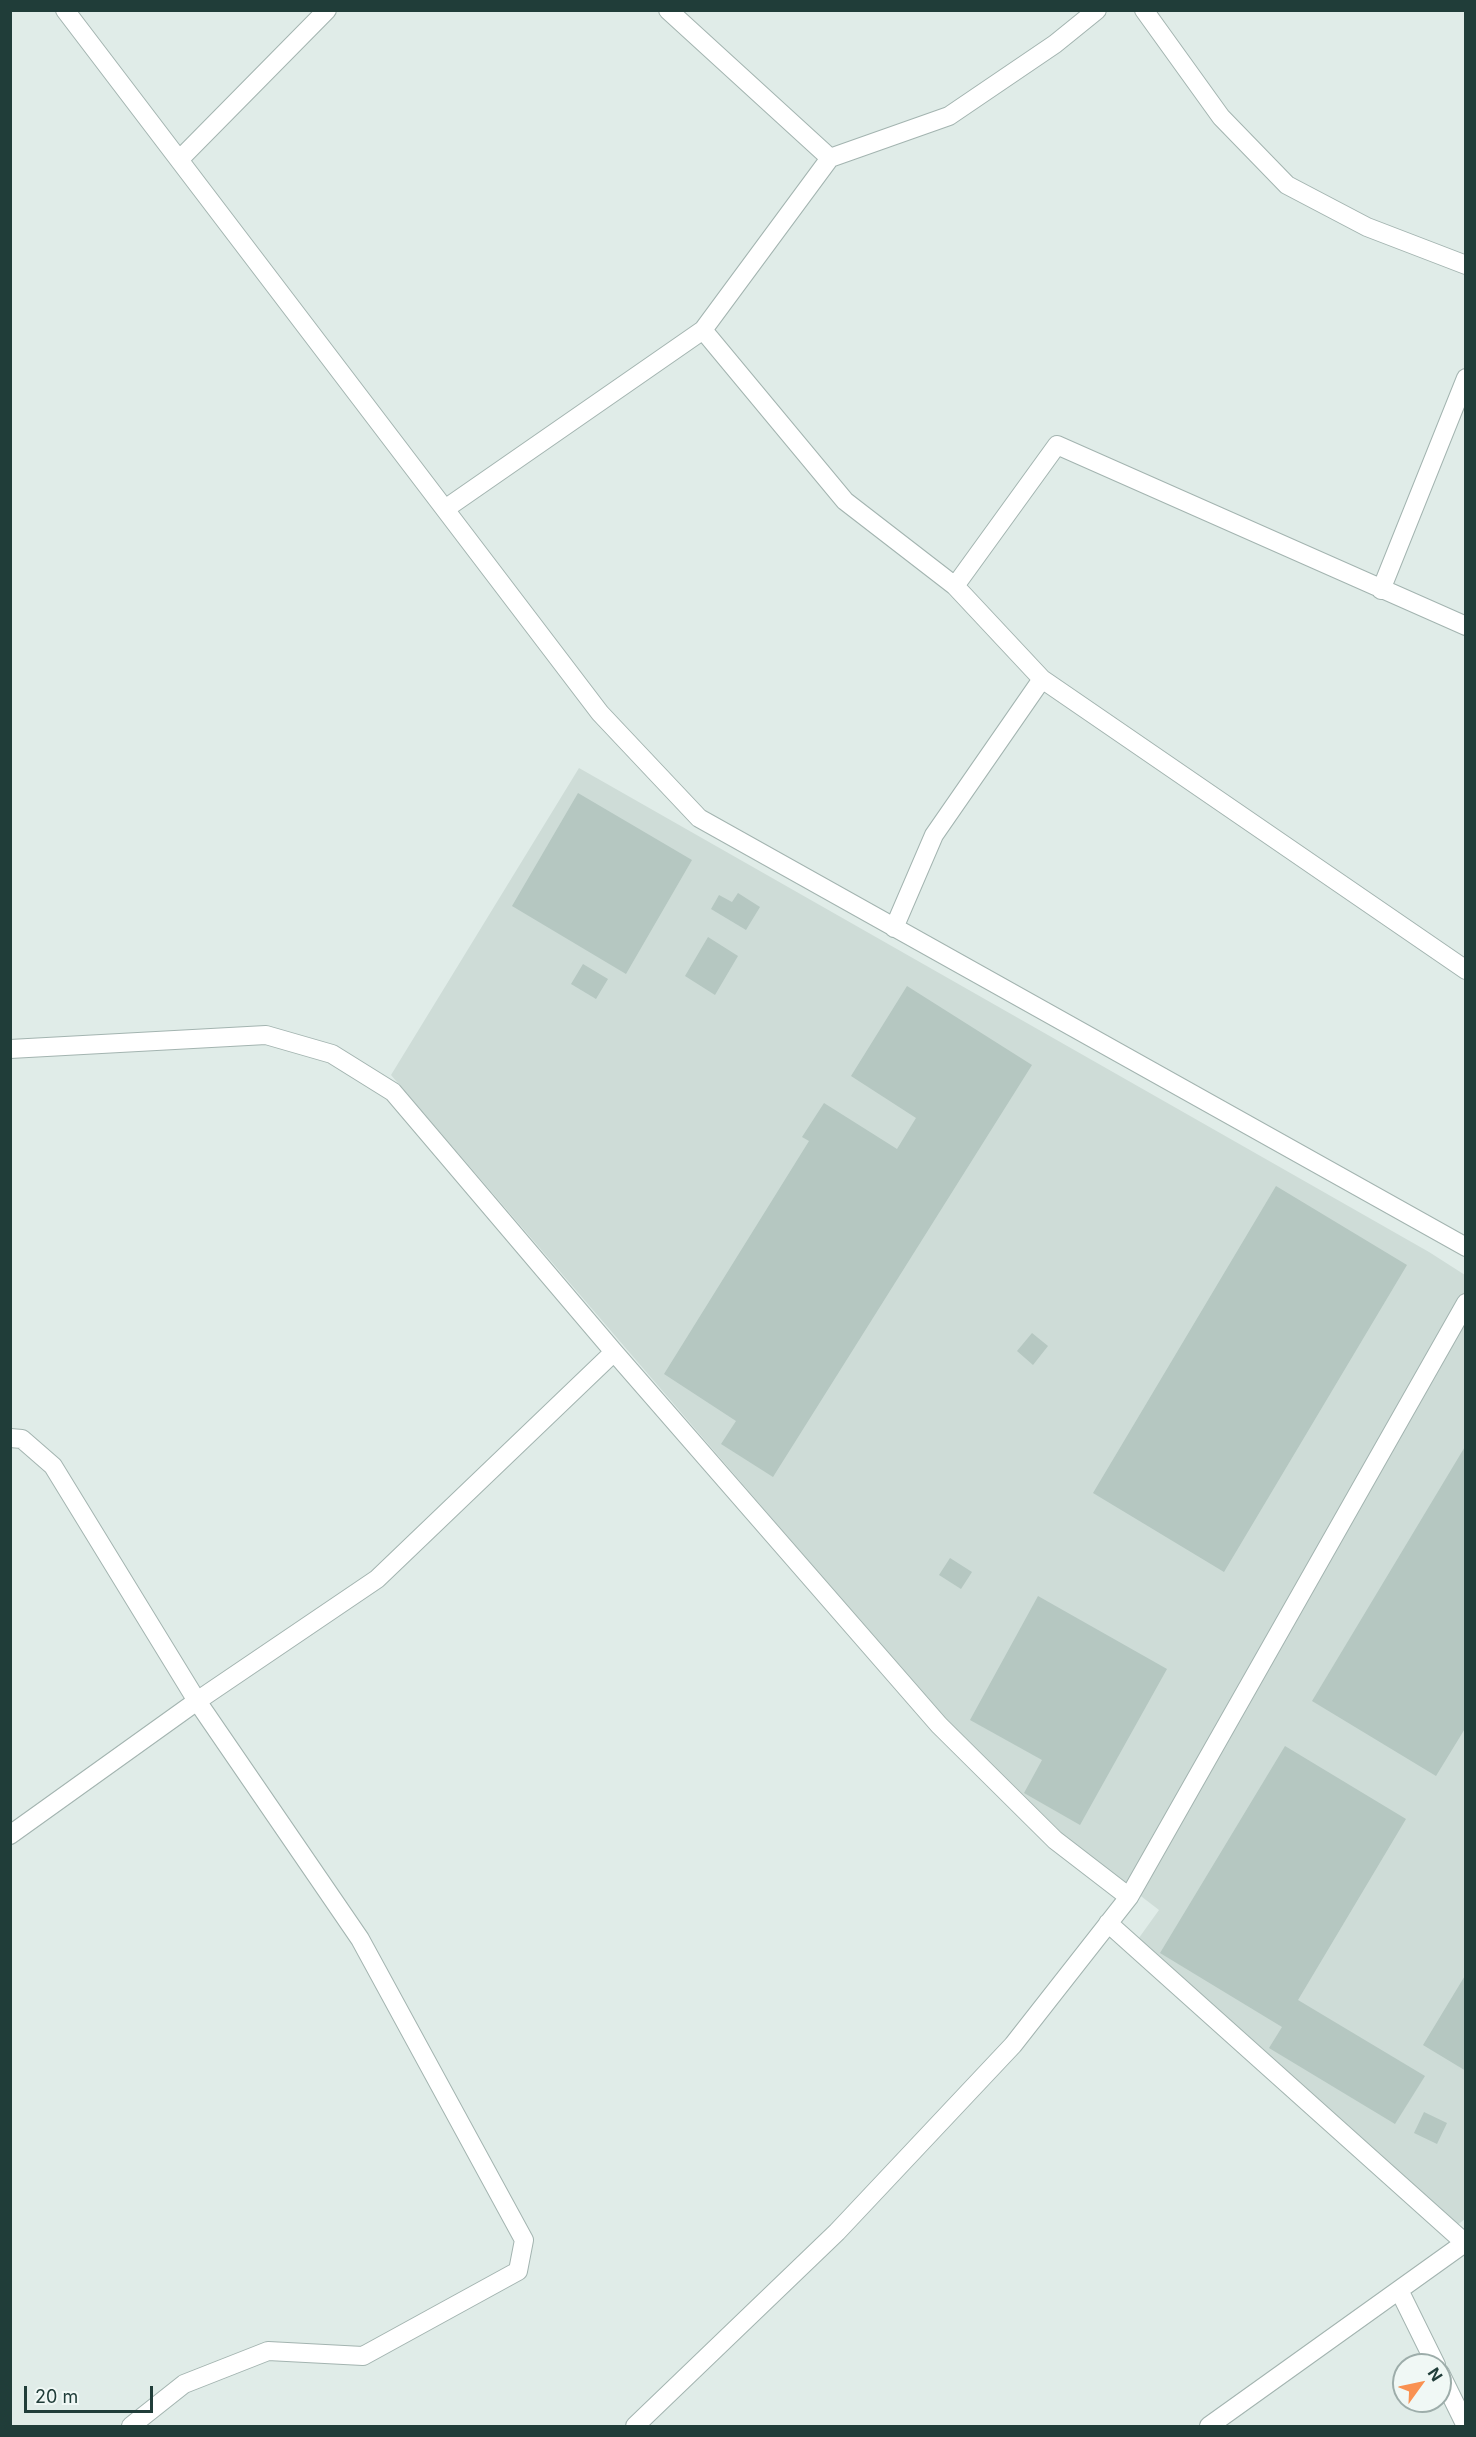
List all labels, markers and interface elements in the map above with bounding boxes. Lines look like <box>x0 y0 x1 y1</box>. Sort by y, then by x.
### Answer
north arrow <box>1392 2353 1452 2413</box>
text: N <box>1424 2364 1447 2385</box>
scale bar <box>27 2374 156 2412</box>
text: 20 m <box>35 2386 78 2407</box>

